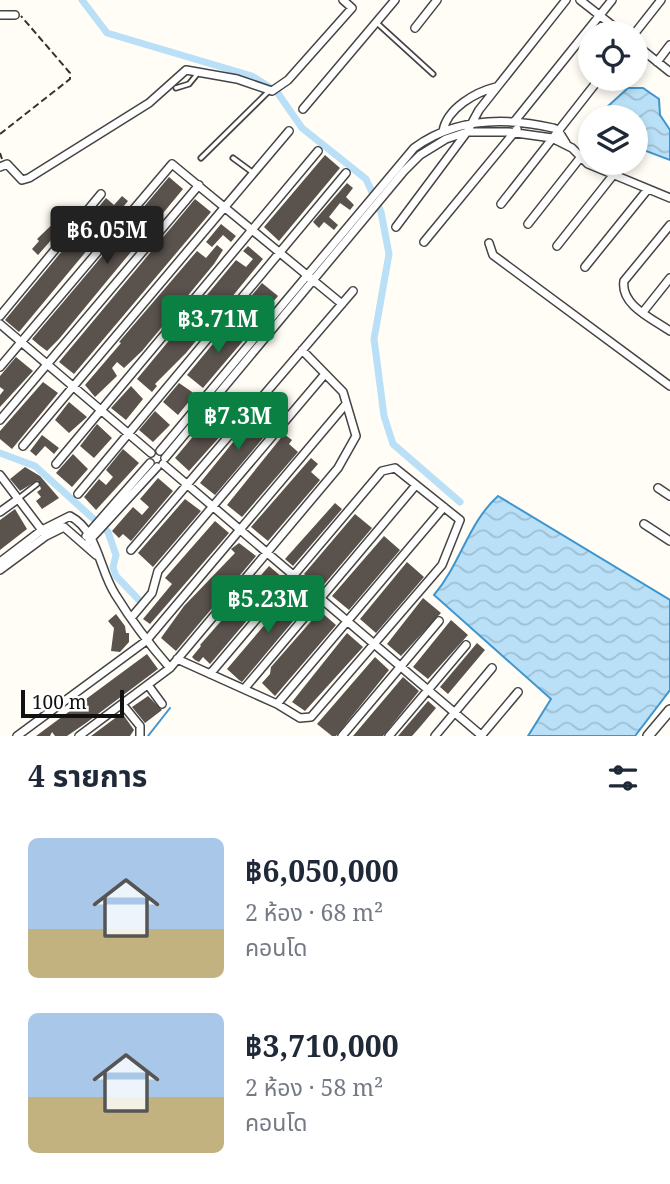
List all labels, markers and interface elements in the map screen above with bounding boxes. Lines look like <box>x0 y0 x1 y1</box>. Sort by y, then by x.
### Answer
map controls <box>578 21 648 175</box>
button: locate <box>578 21 648 91</box>
button: layers <box>578 105 648 175</box>
pin: ฿6.05M <box>50 206 164 266</box>
text: ฿6.05M <box>66 213 148 245</box>
pin: ฿3.71M <box>161 296 275 355</box>
text: ฿3.71M <box>177 302 259 334</box>
pin: ฿7.3M <box>189 392 287 452</box>
text: ฿7.3M <box>204 399 272 431</box>
pin: ฿5.23M <box>211 576 325 635</box>
text: ฿5.23M <box>227 582 309 614</box>
scale bar <box>21 687 124 719</box>
text: 100 m <box>32 689 87 715</box>
text: 4 รายการ <box>28 755 147 796</box>
icon: filters <box>604 759 642 797</box>
text: ฿6,050,000 <box>245 850 399 891</box>
icon: home <box>84 866 168 950</box>
text: 2 ห้อง · 68 m² <box>245 896 383 928</box>
text: คอนโด <box>245 931 307 963</box>
text: ฿3,710,000 <box>245 1025 399 1066</box>
icon: home <box>84 1041 168 1125</box>
text: 2 ห้อง · 58 m² <box>245 1071 383 1103</box>
text: คอนโด <box>245 1106 307 1138</box>

